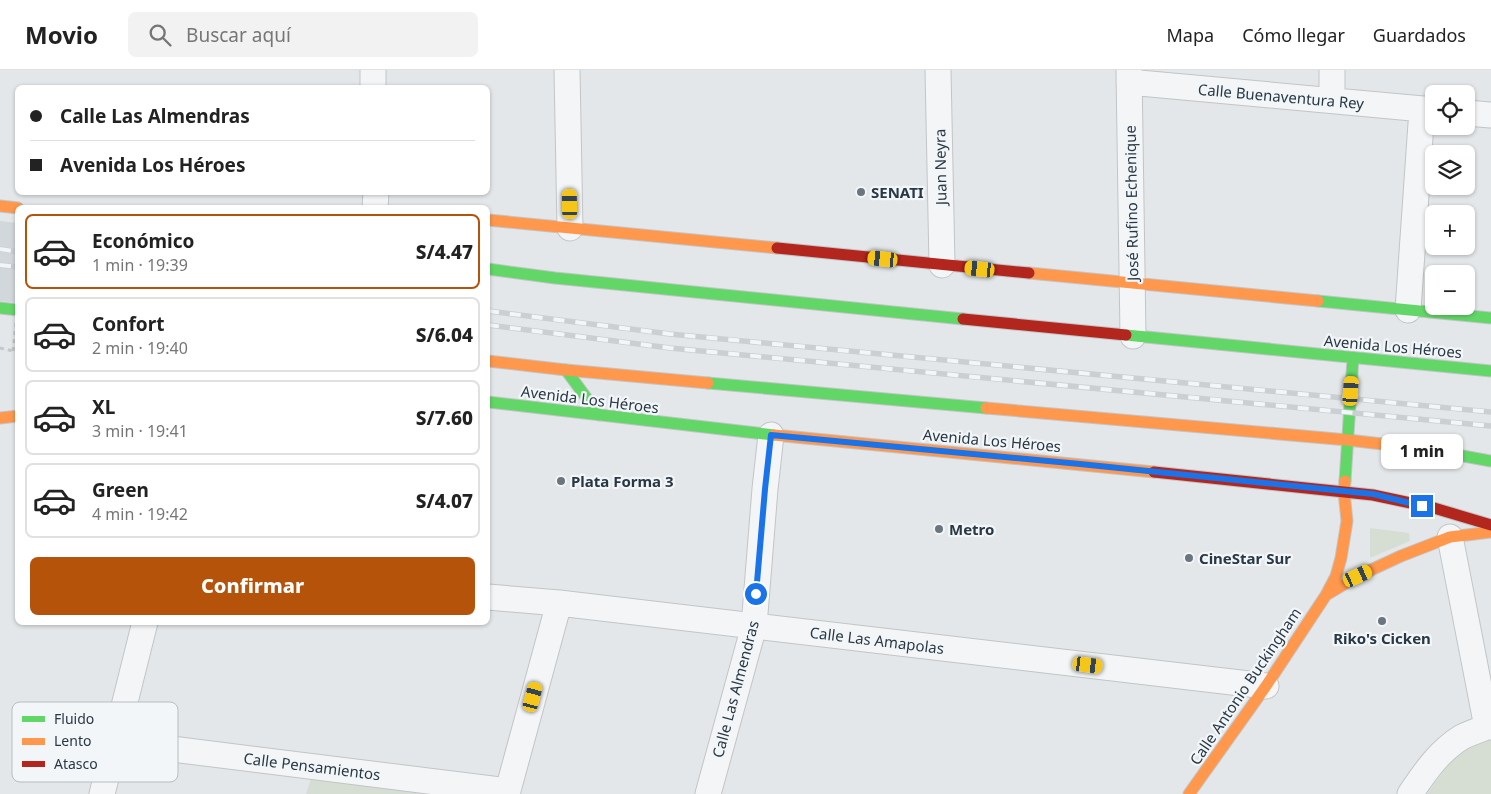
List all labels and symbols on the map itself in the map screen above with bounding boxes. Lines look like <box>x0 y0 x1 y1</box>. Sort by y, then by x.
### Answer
street label: Calle Buenaventura Rey <box>1197 79 1365 113</box>
street label: José Rufino Echenique <box>1120 125 1142 283</box>
street label: Juan Neyra <box>929 129 951 207</box>
place label: SENATI <box>871 182 924 202</box>
marker: SENATI <box>855 186 867 198</box>
car <box>562 189 577 219</box>
car <box>867 250 898 268</box>
car <box>964 260 995 278</box>
street label: Avenida Los Héroes <box>1323 330 1463 362</box>
car <box>1342 376 1359 406</box>
street label: Avenida Los Héroes <box>520 381 660 417</box>
street label: Avenida Los Héroes <box>922 424 1062 456</box>
callout: 1 min <box>1381 434 1463 468</box>
place label: Plata Forma 3 <box>571 471 674 491</box>
marker: Plata Forma 3 <box>555 475 567 487</box>
route end <box>1411 495 1433 517</box>
place label: Metro <box>949 519 994 539</box>
marker: Metro <box>933 523 945 535</box>
place label: CineStar Sur <box>1199 548 1291 568</box>
marker: CineStar Sur <box>1183 552 1195 564</box>
car <box>1341 563 1374 589</box>
route start <box>745 583 767 605</box>
street label: Calle Antonio Buckingham <box>1185 603 1305 769</box>
marker: Riko's Cicken <box>1376 615 1388 627</box>
street label: Calle Las Almendras <box>707 618 763 760</box>
street label: Calle Las Amapolas <box>809 622 945 658</box>
place label: Riko's Cicken <box>1333 628 1431 648</box>
car <box>1072 656 1103 674</box>
car <box>521 681 544 713</box>
legend <box>12 702 178 782</box>
text: Fluido <box>54 709 94 728</box>
text: Lento <box>54 731 91 750</box>
street label: Calle Pensamientos <box>242 748 382 784</box>
text: Atasco <box>54 754 98 773</box>

